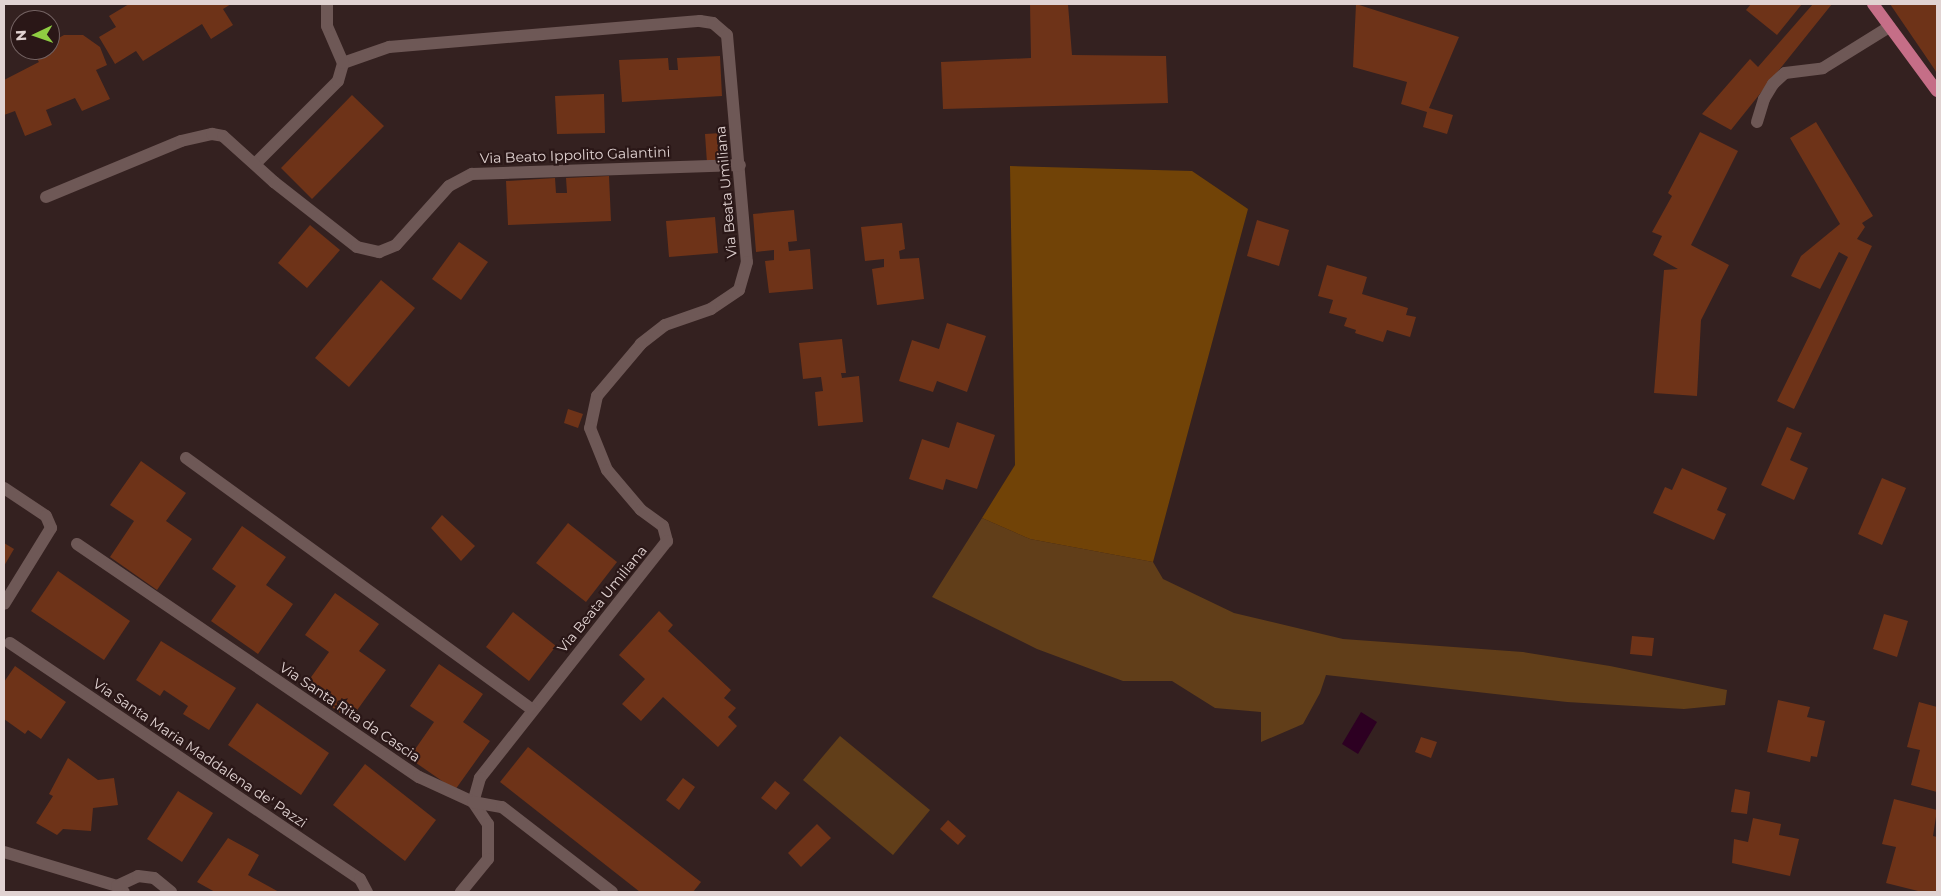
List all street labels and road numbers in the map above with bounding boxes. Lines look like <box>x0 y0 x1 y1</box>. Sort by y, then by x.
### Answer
street label: Via Beata Umiliana <box>712 125 740 259</box>
street label: Via Beato Ippolito Galantini <box>479 143 671 167</box>
street label: Via Beata Umiliana <box>554 542 650 656</box>
street label: Via Santa Rita da Cascia <box>276 659 424 765</box>
street label: Via Santa Maria Maddalena de' Pazzi <box>90 675 310 831</box>

